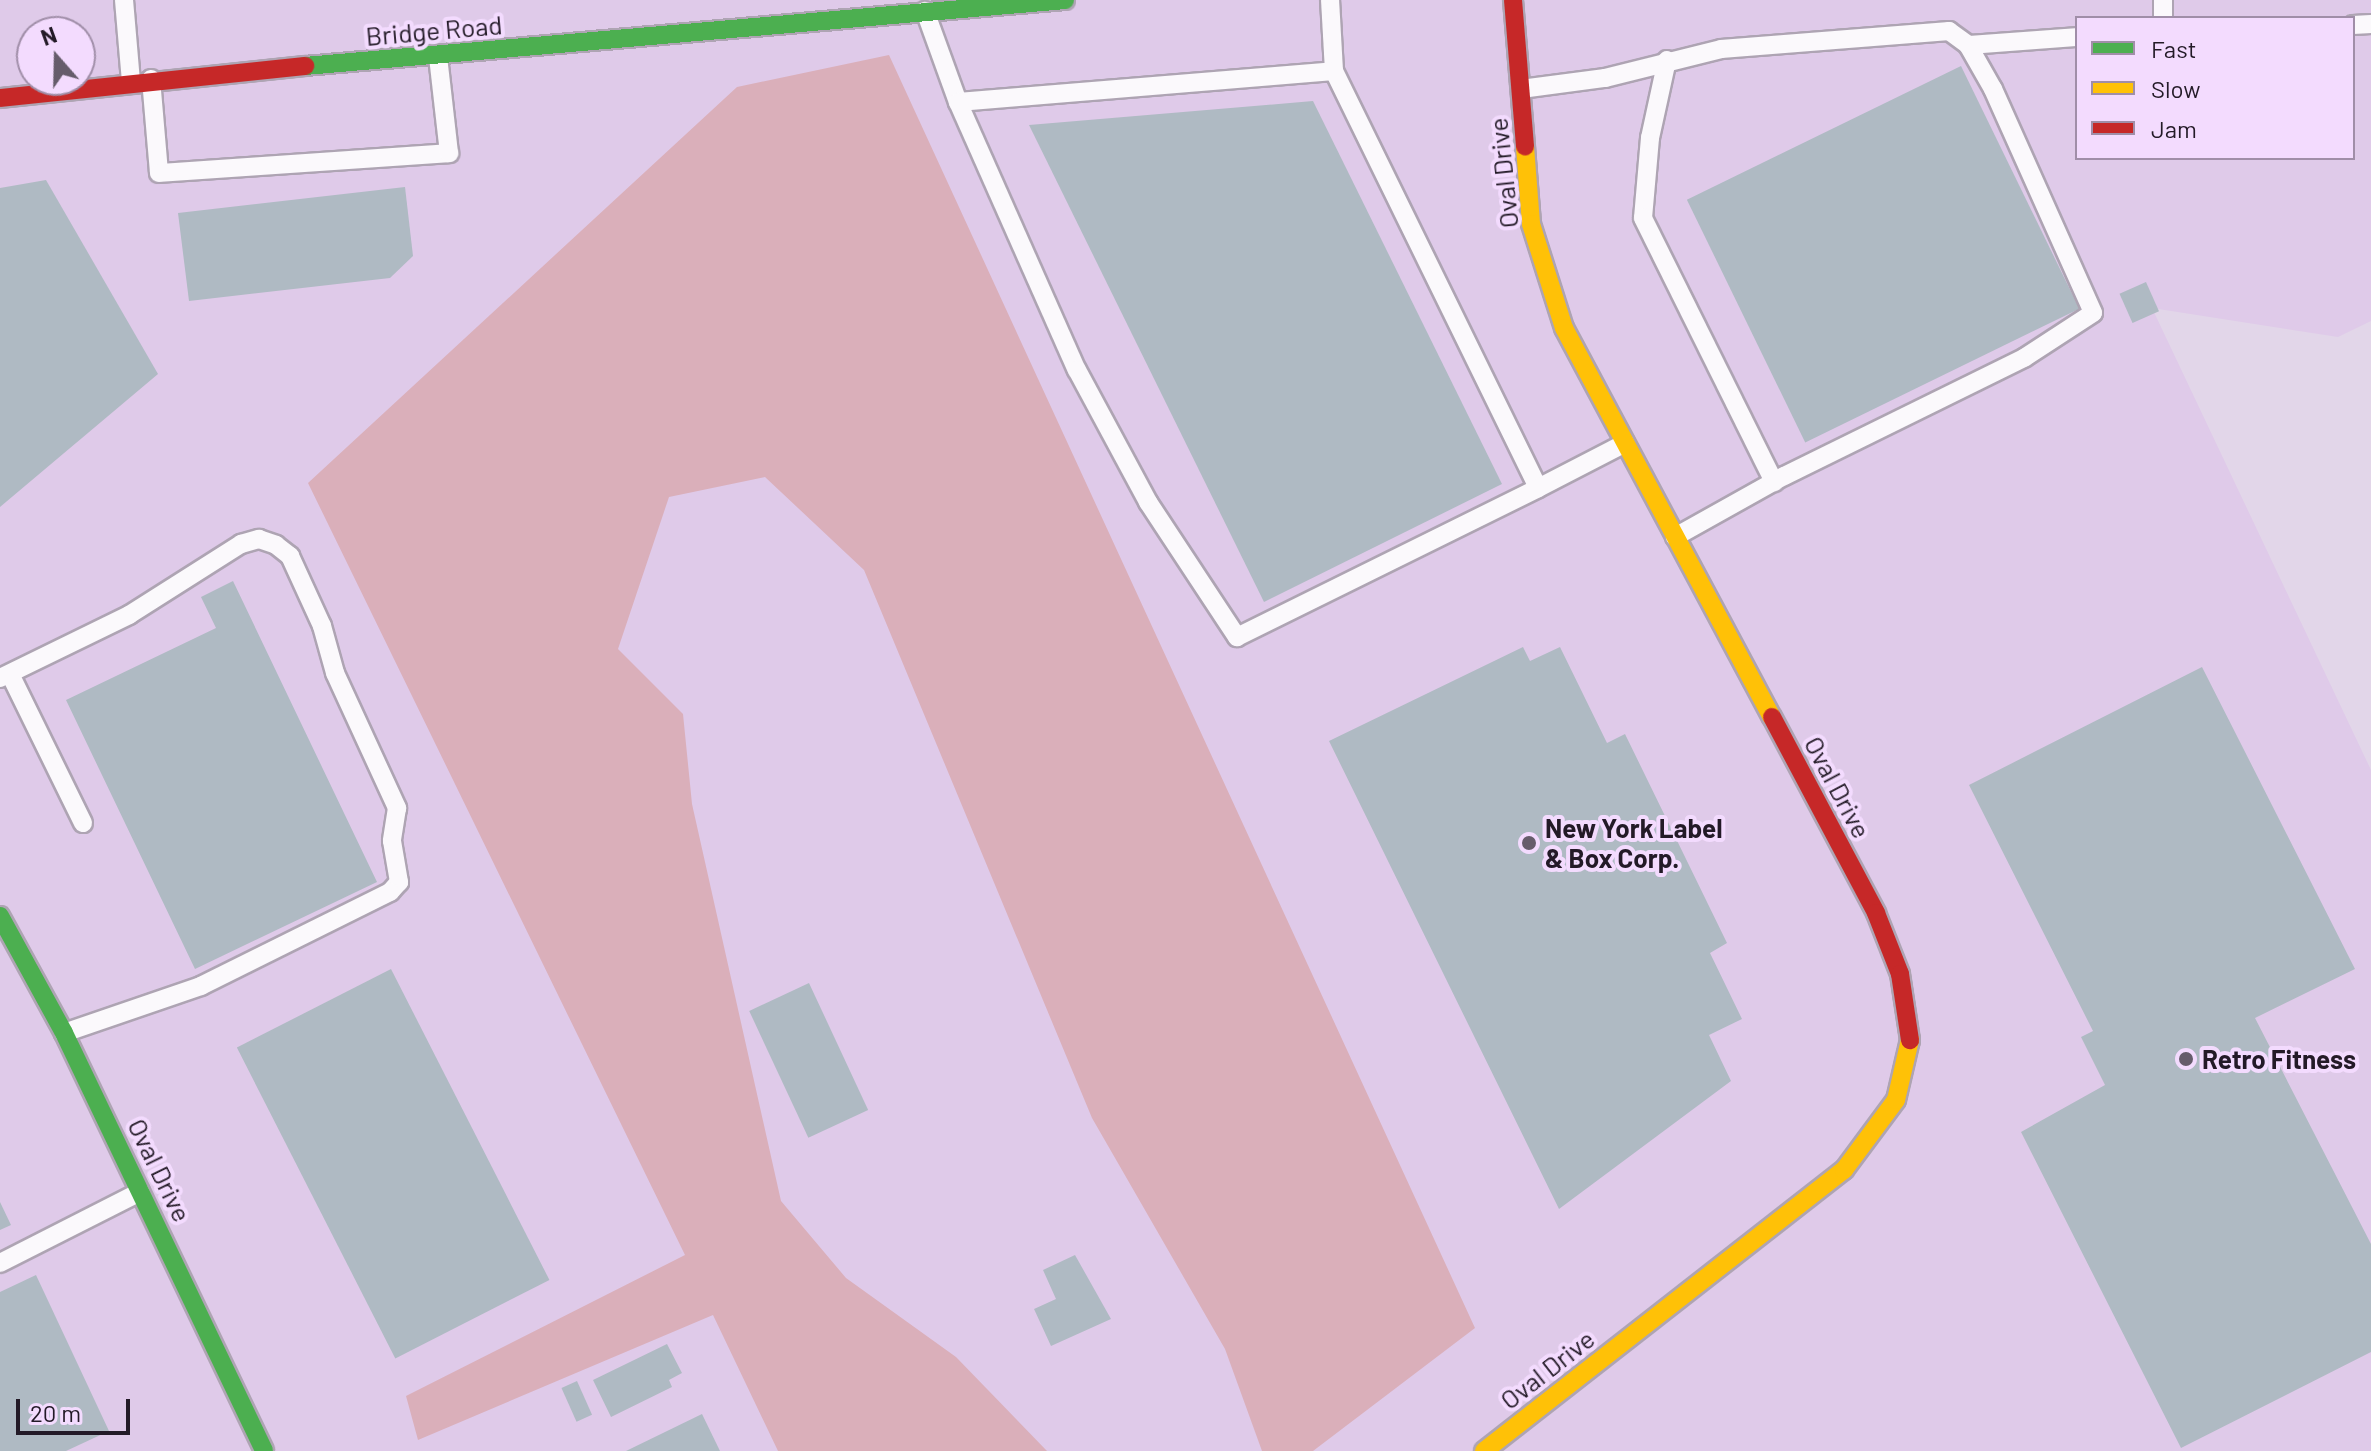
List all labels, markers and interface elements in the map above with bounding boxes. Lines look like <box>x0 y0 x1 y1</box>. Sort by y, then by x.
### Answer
street label: Bridge Road <box>364 8 504 52</box>
north arrow <box>16 16 96 96</box>
legend <box>2075 16 2355 160</box>
text: N <box>37 21 60 50</box>
text: Fast <box>2151 34 2196 63</box>
text: Slow <box>2151 74 2200 103</box>
text: Jam <box>2151 114 2197 143</box>
street label: Oval Drive <box>1482 116 1524 230</box>
street label: Oval Drive <box>1798 731 1878 843</box>
place label: New York Label & Box Corp. <box>1545 812 1723 874</box>
marker: New York Label & Box Corp. <box>1520 834 1538 852</box>
place label: Retro Fitness <box>2202 1043 2356 1075</box>
marker: Retro Fitness <box>2177 1050 2195 1068</box>
street label: Oval Drive <box>122 1113 198 1227</box>
street label: Oval Drive <box>1494 1323 1600 1415</box>
scale bar <box>20 1383 134 1433</box>
text: 20 m <box>30 1398 81 1427</box>

